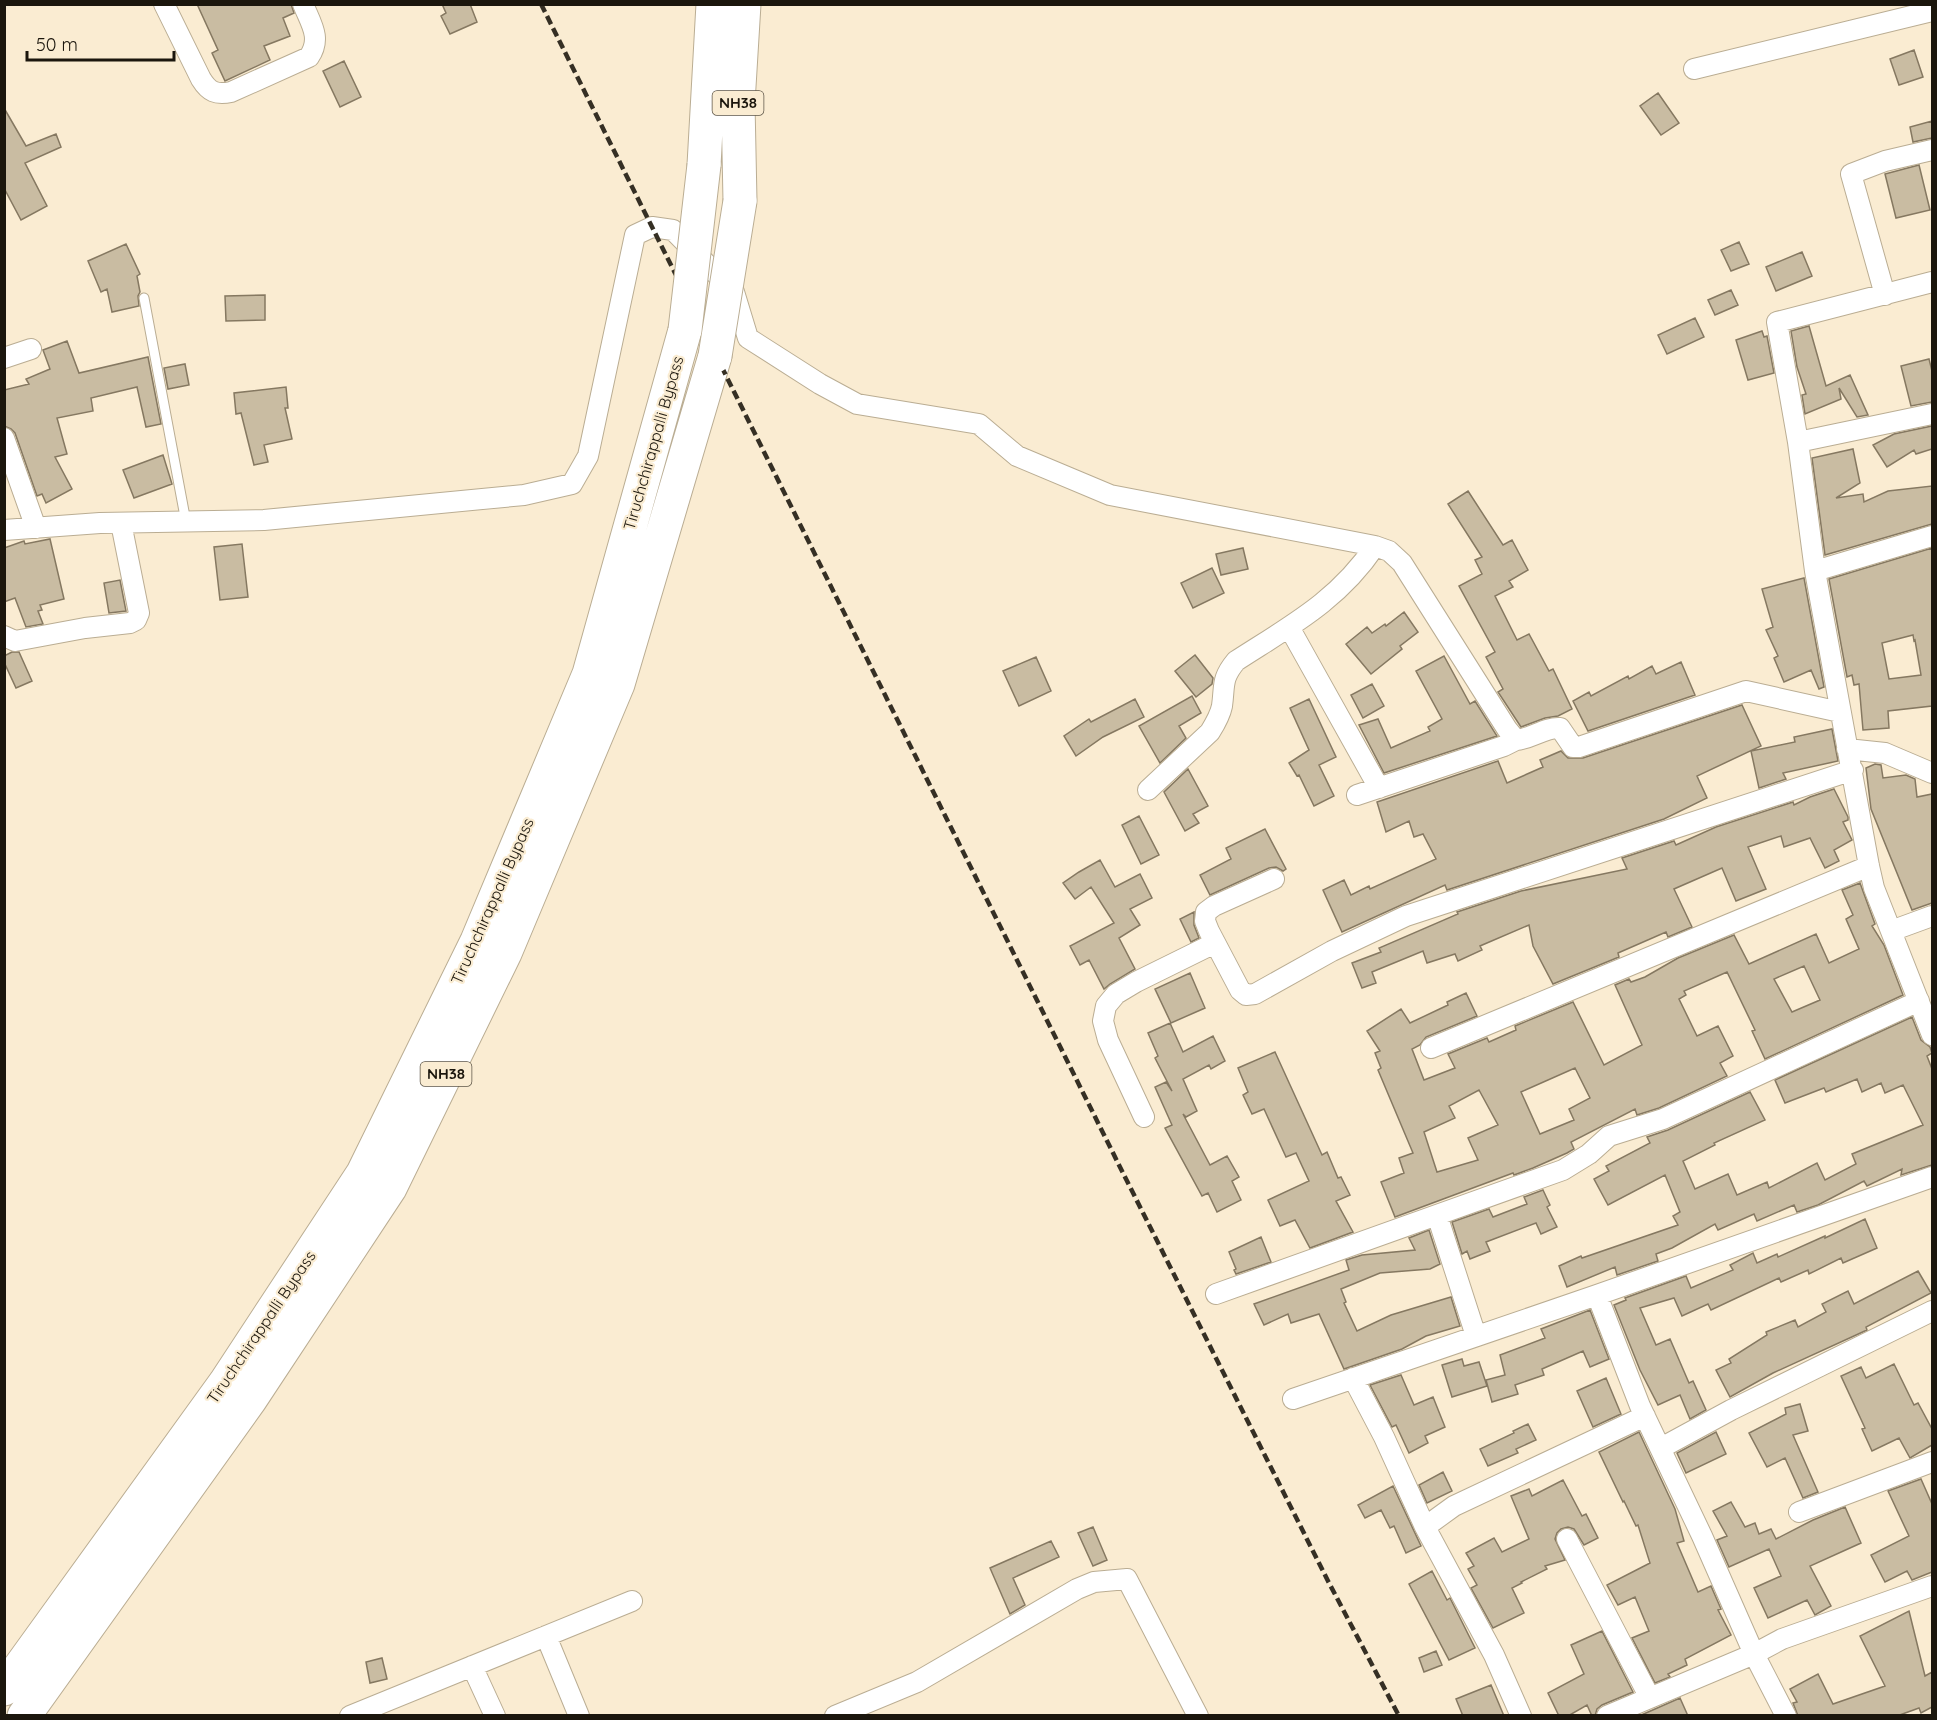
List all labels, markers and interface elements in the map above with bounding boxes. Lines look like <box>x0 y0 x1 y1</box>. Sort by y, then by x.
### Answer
scale bar <box>27 24 174 62</box>
text: 50 m <box>36 33 78 56</box>
road number: NH38 <box>712 91 764 115</box>
street label: Tiruchchirappalli Bypass <box>619 354 687 532</box>
street label: Tiruchchirappalli Bypass <box>446 815 538 987</box>
road number: NH38 <box>420 1062 472 1086</box>
street label: Tiruchchirappalli Bypass <box>202 1247 320 1407</box>

